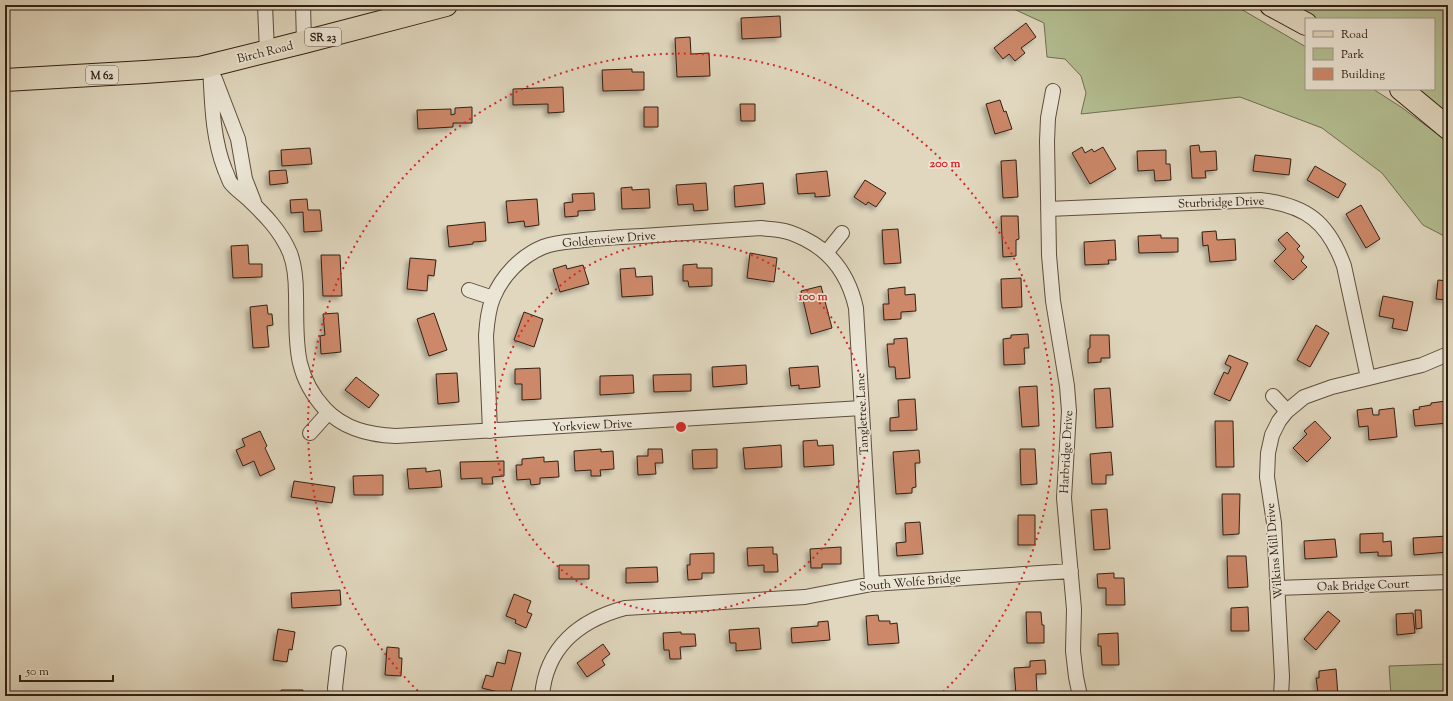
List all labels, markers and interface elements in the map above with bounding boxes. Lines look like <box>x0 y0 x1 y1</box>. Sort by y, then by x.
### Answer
legend <box>1305 18 1435 90</box>
text: Road <box>1341 26 1368 44</box>
road number: SR 23 <box>305 28 341 46</box>
street label: Birch Road <box>235 37 295 69</box>
text: Park <box>1341 46 1364 64</box>
road number: M 62 <box>86 66 118 84</box>
text: Building <box>1341 66 1385 84</box>
text: 200 m <box>930 155 960 173</box>
street label: Sturbridge Drive <box>1178 192 1265 214</box>
street label: Goldenview Drive <box>561 227 657 253</box>
text: 100 m <box>797 288 828 306</box>
street label: Tangletree Lane <box>852 372 874 455</box>
street label: Harbridge Drive <box>1056 410 1078 494</box>
street label: Yorkview Drive <box>552 415 633 437</box>
centre of rings <box>674 420 688 434</box>
street label: Wilkins Mill Drive <box>1262 502 1288 600</box>
street label: South Wolfe Bridge <box>859 570 962 596</box>
street label: Oak Bridge Court <box>1317 575 1409 597</box>
scale bar <box>20 657 113 683</box>
text: 50 m <box>25 663 49 681</box>

